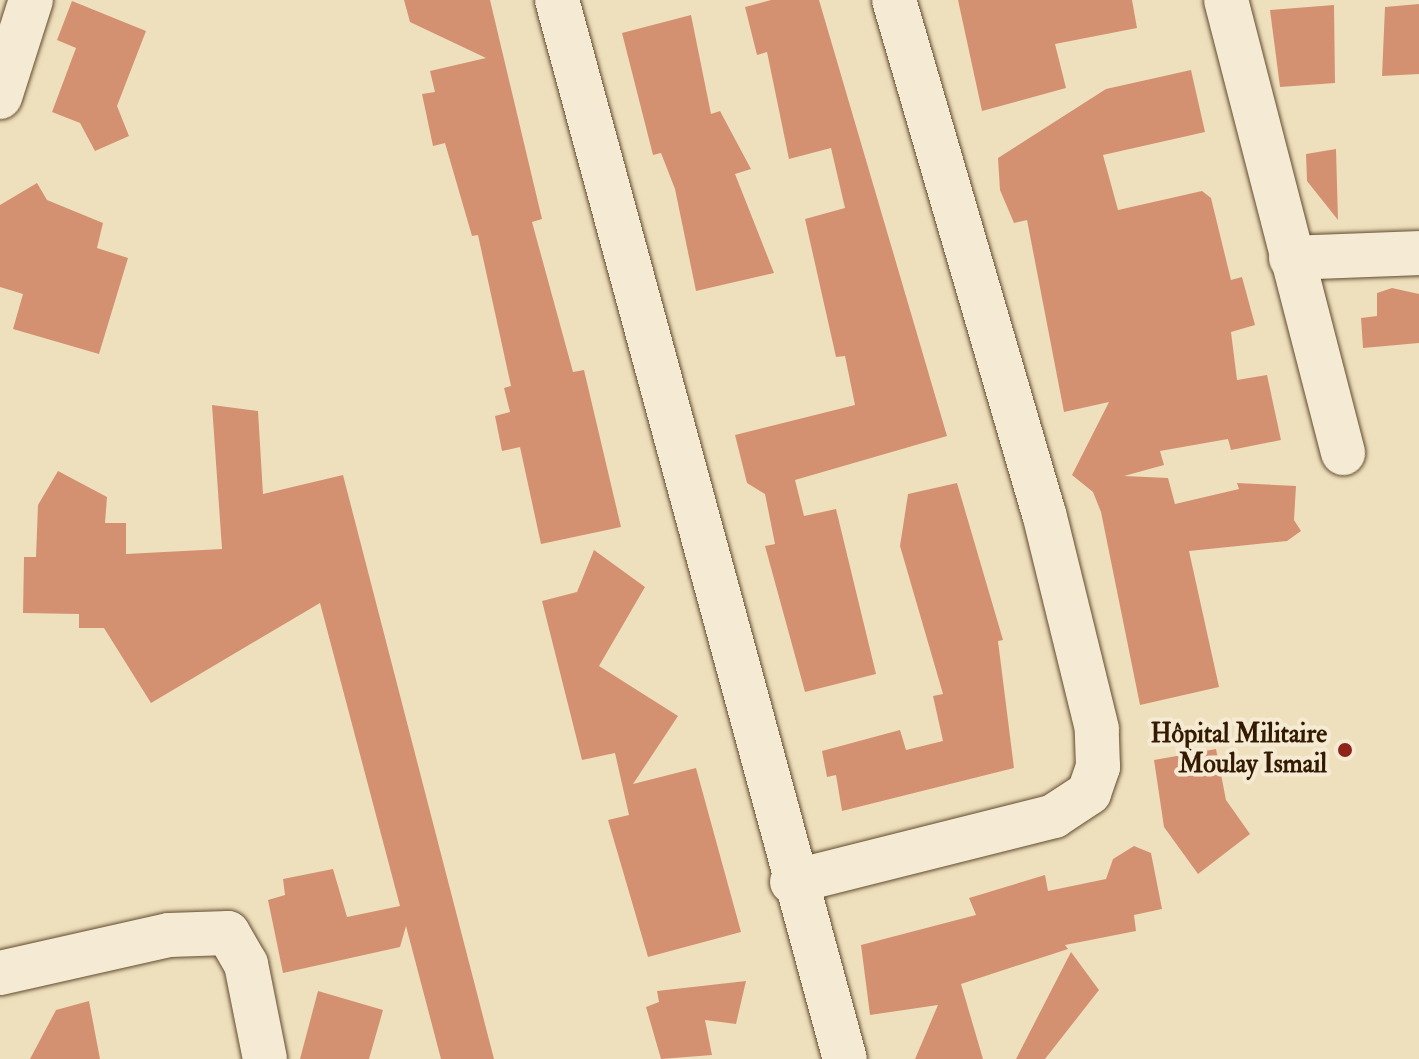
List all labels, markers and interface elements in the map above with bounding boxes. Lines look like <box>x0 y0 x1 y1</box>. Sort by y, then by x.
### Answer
place label: Hôpital Militaire Moulay Ismail <box>1150 719 1327 780</box>
marker: Hôpital Militaire Moulay Ismail <box>1334 739 1356 761</box>

